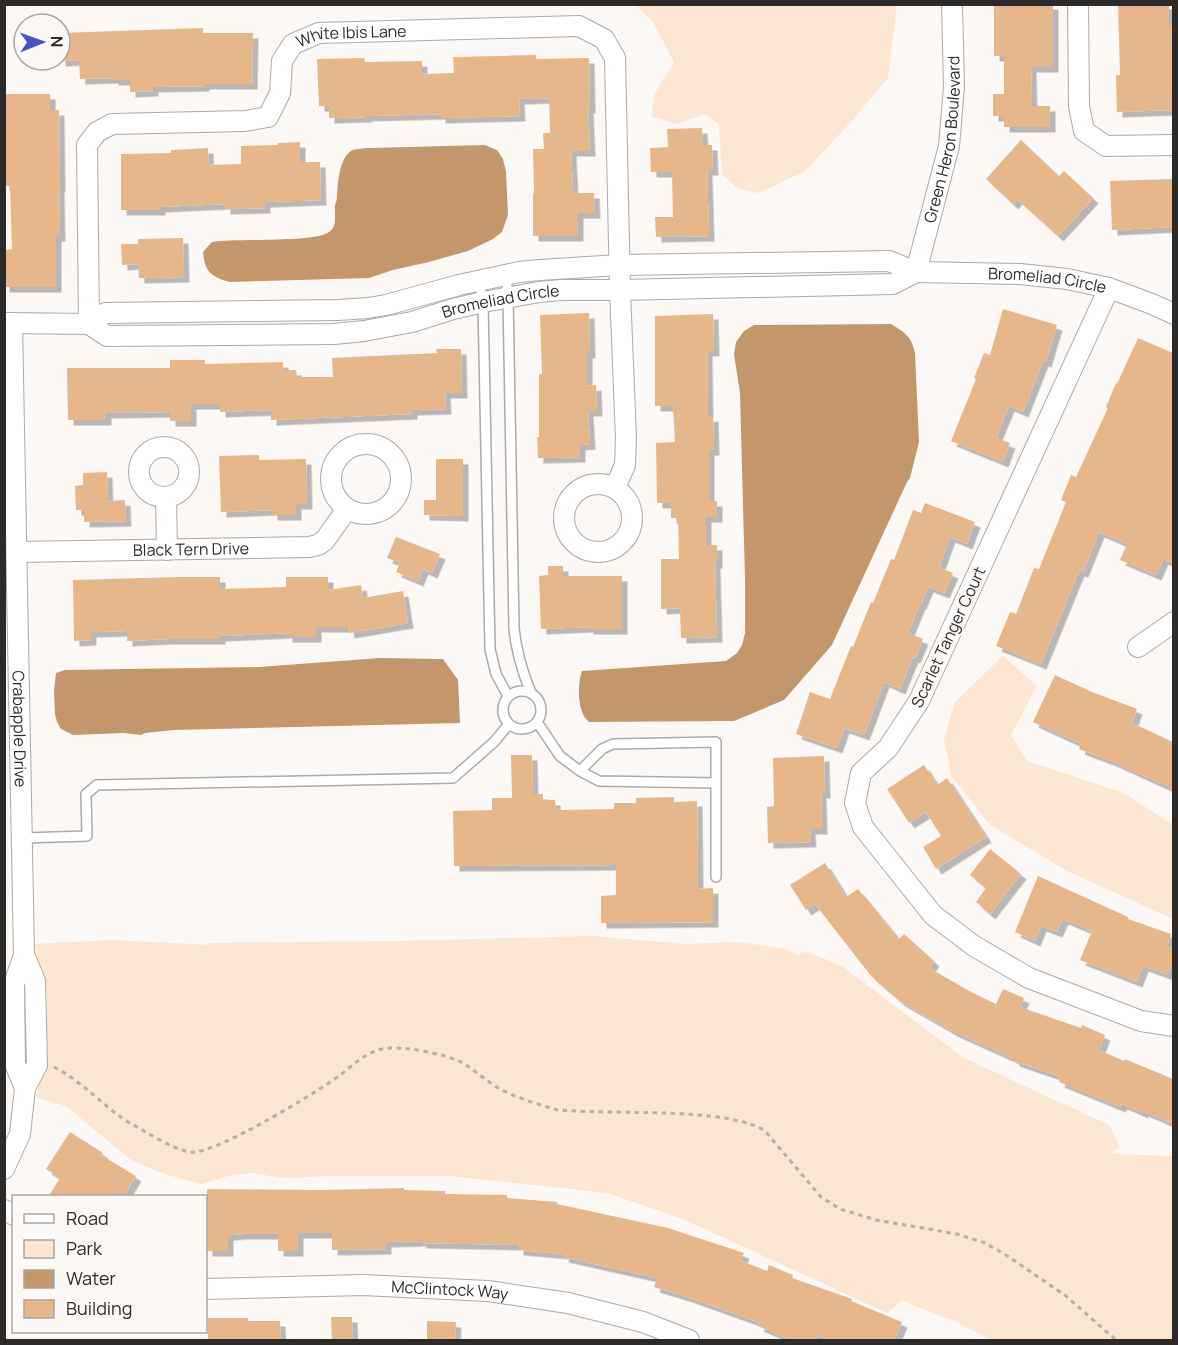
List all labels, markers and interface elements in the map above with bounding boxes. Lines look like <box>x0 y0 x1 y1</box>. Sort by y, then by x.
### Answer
north arrow <box>12 12 72 72</box>
street label: White Ibis Lane <box>293 20 407 52</box>
text: N <box>46 36 68 48</box>
street label: Green Heron Boulevard <box>918 55 965 225</box>
street label: Bromeliad Circle <box>988 262 1109 298</box>
street label: Bromeliad Circle <box>439 279 560 323</box>
street label: Black Tern Drive <box>133 537 249 561</box>
street label: Scarlet Tanger Court <box>906 563 990 711</box>
street label: Crabapple Drive <box>8 670 32 788</box>
legend <box>12 1195 207 1333</box>
text: Road <box>66 1206 109 1230</box>
text: Park <box>66 1236 103 1260</box>
text: Water <box>66 1266 116 1290</box>
street label: McClintock Way <box>391 1275 510 1305</box>
text: Building <box>66 1296 132 1320</box>

